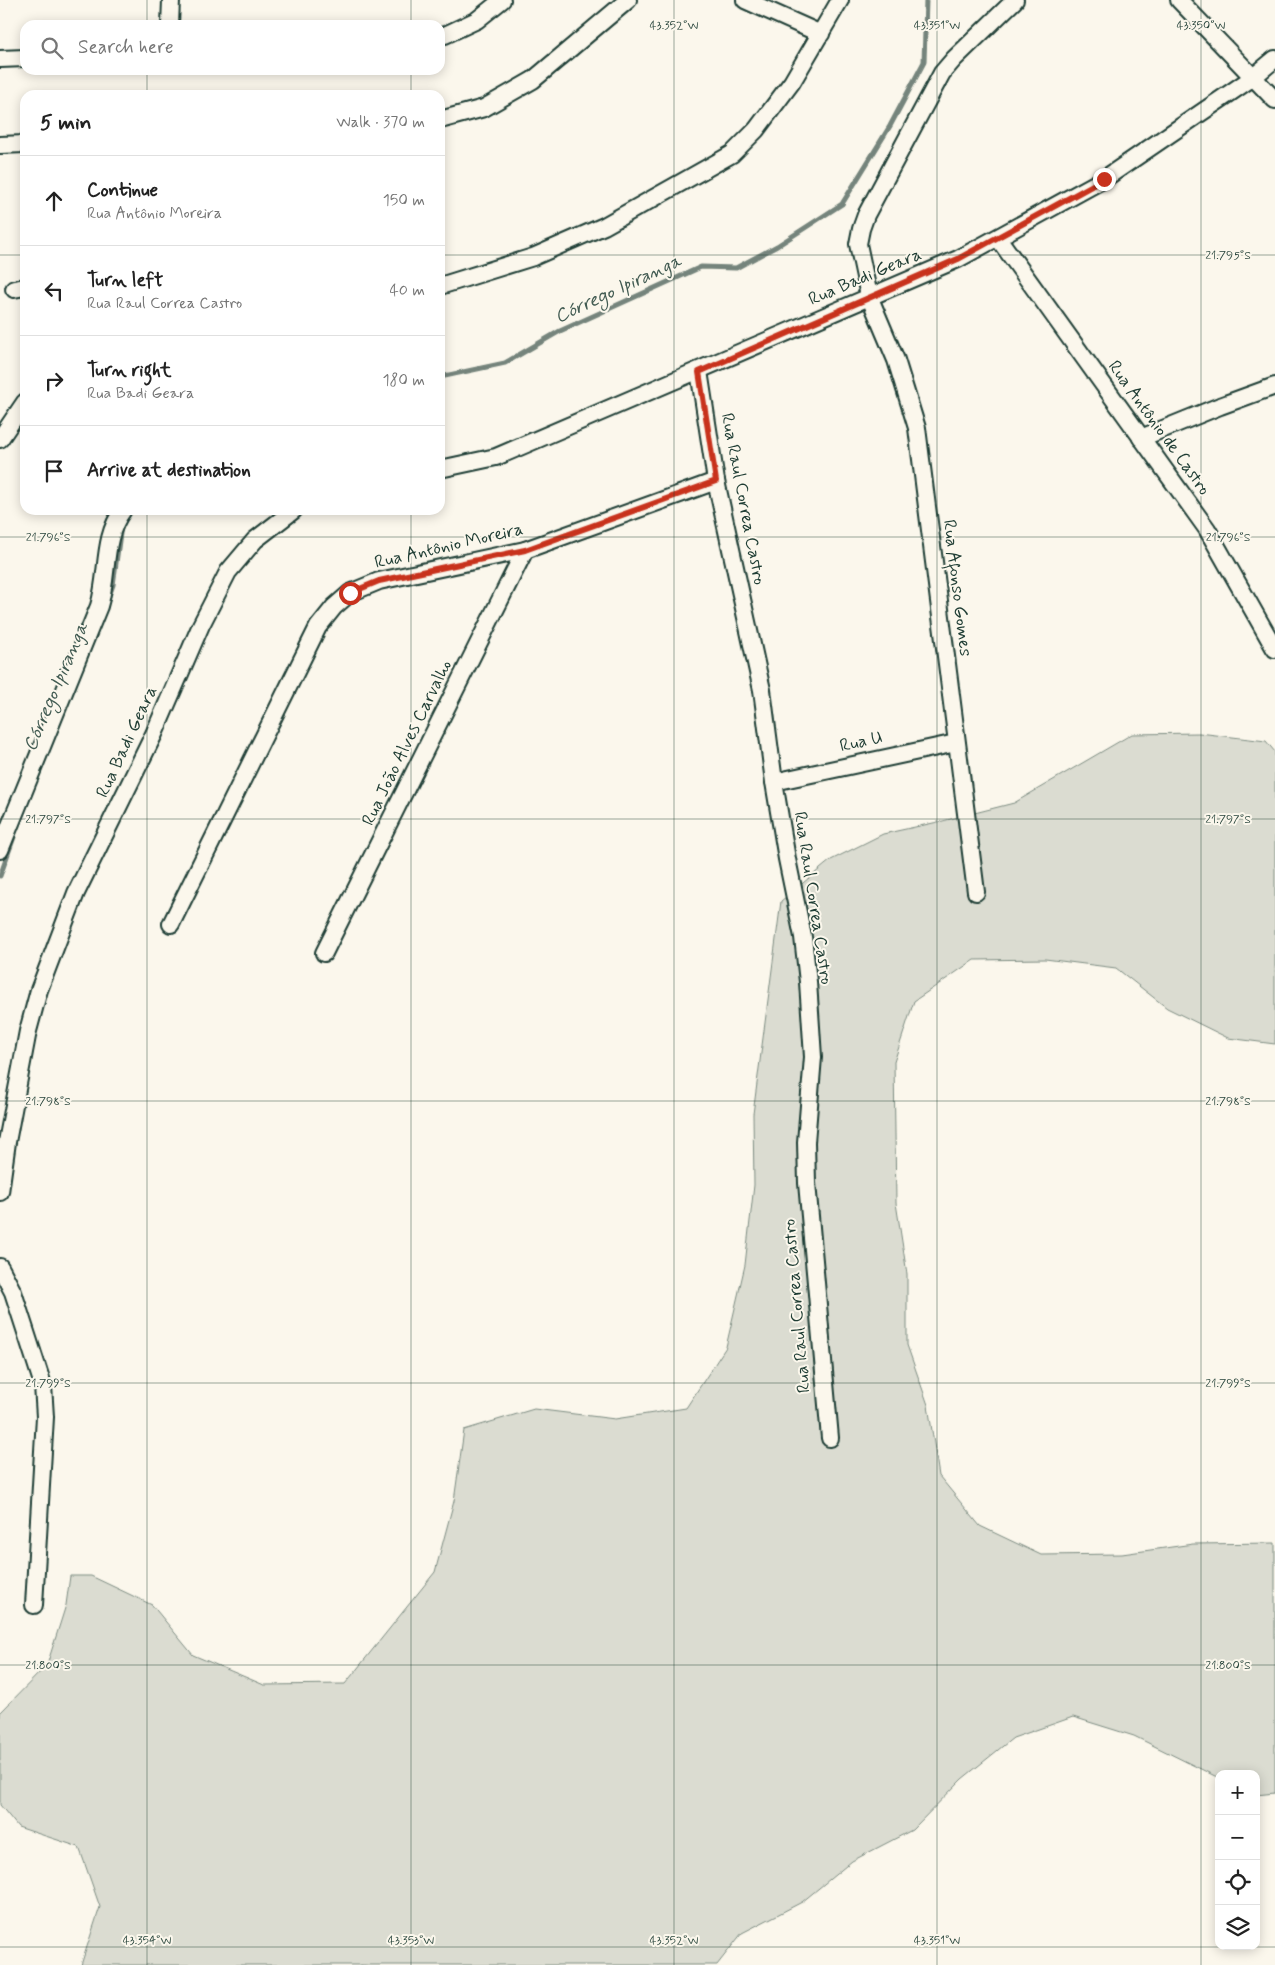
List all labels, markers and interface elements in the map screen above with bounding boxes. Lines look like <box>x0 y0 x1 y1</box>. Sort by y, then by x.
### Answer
text: 43.352°W <box>650 18 699 34</box>
text: 43.351°W <box>914 18 960 34</box>
text: 43.350°W <box>1177 18 1226 34</box>
search box <box>20 20 445 75</box>
icon: search <box>38 34 66 62</box>
text: Search here <box>78 35 174 60</box>
text: 5 min <box>40 109 92 137</box>
text: Walk · 370 m <box>336 112 425 133</box>
route end <box>1093 168 1116 191</box>
text: Continue <box>87 178 158 203</box>
icon: ahead <box>40 187 68 215</box>
text: 150 m <box>383 190 425 211</box>
text: Rua Antônio Moreira <box>87 203 222 224</box>
street label: Rua Badi Geara <box>805 242 925 312</box>
water label: Córrego Ipiranga <box>551 248 687 331</box>
text: 21.795°S <box>1205 248 1251 264</box>
text: Turn left <box>87 268 163 293</box>
icon: left <box>40 277 68 305</box>
text: 40 m <box>389 280 425 301</box>
text: Rua Raul Correa Castro <box>87 293 242 314</box>
street label: Rua Antônio de Castro <box>1102 356 1216 500</box>
text: Turn right <box>87 358 171 383</box>
icon: right <box>40 367 68 395</box>
text: 180 m <box>382 370 425 391</box>
text: Rua Badi Geara <box>87 383 194 404</box>
street label: Rua Raul Correa Castro <box>715 411 771 587</box>
icon: arrive <box>40 457 68 485</box>
text: Arrive at destination <box>87 458 251 483</box>
street label: Rua Antônio Moreira <box>372 517 526 575</box>
street label: Rua Afonso Gomes <box>935 518 977 658</box>
text: 21.796°S <box>26 530 71 546</box>
text: 21.796°S <box>1206 530 1251 546</box>
route start <box>339 582 362 605</box>
water label: Córrego Ipiranga <box>18 619 96 756</box>
street label: Rua João Alves Carvalho <box>356 656 458 830</box>
street label: Rua Badi Geara <box>91 682 163 802</box>
street label: Rua U <box>837 726 885 758</box>
street label: Rua Raul Correa Castro <box>787 810 839 986</box>
text: 21.797°S <box>25 812 71 828</box>
text: 21.797°S <box>1205 812 1251 828</box>
text: 21.798°S <box>25 1094 71 1110</box>
text: 21.798°S <box>1205 1094 1251 1110</box>
street label: Rua Raul Correa Castro <box>777 1218 817 1394</box>
text: 21.799°S <box>25 1376 71 1392</box>
text: 21.799°S <box>1205 1376 1251 1392</box>
text: 21.800°S <box>25 1658 71 1674</box>
text: 21.800°S <box>1205 1658 1251 1674</box>
map controls <box>1215 1770 1260 1950</box>
button: + <box>1215 1770 1260 1815</box>
button: − <box>1215 1815 1260 1860</box>
button: locate <box>1215 1860 1260 1905</box>
button: layers <box>1215 1905 1260 1950</box>
text: 43.354°W <box>123 1933 171 1949</box>
text: 43.353°W <box>388 1933 434 1949</box>
text: 43.352°W <box>650 1933 699 1949</box>
text: 43.351°W <box>914 1933 960 1949</box>

